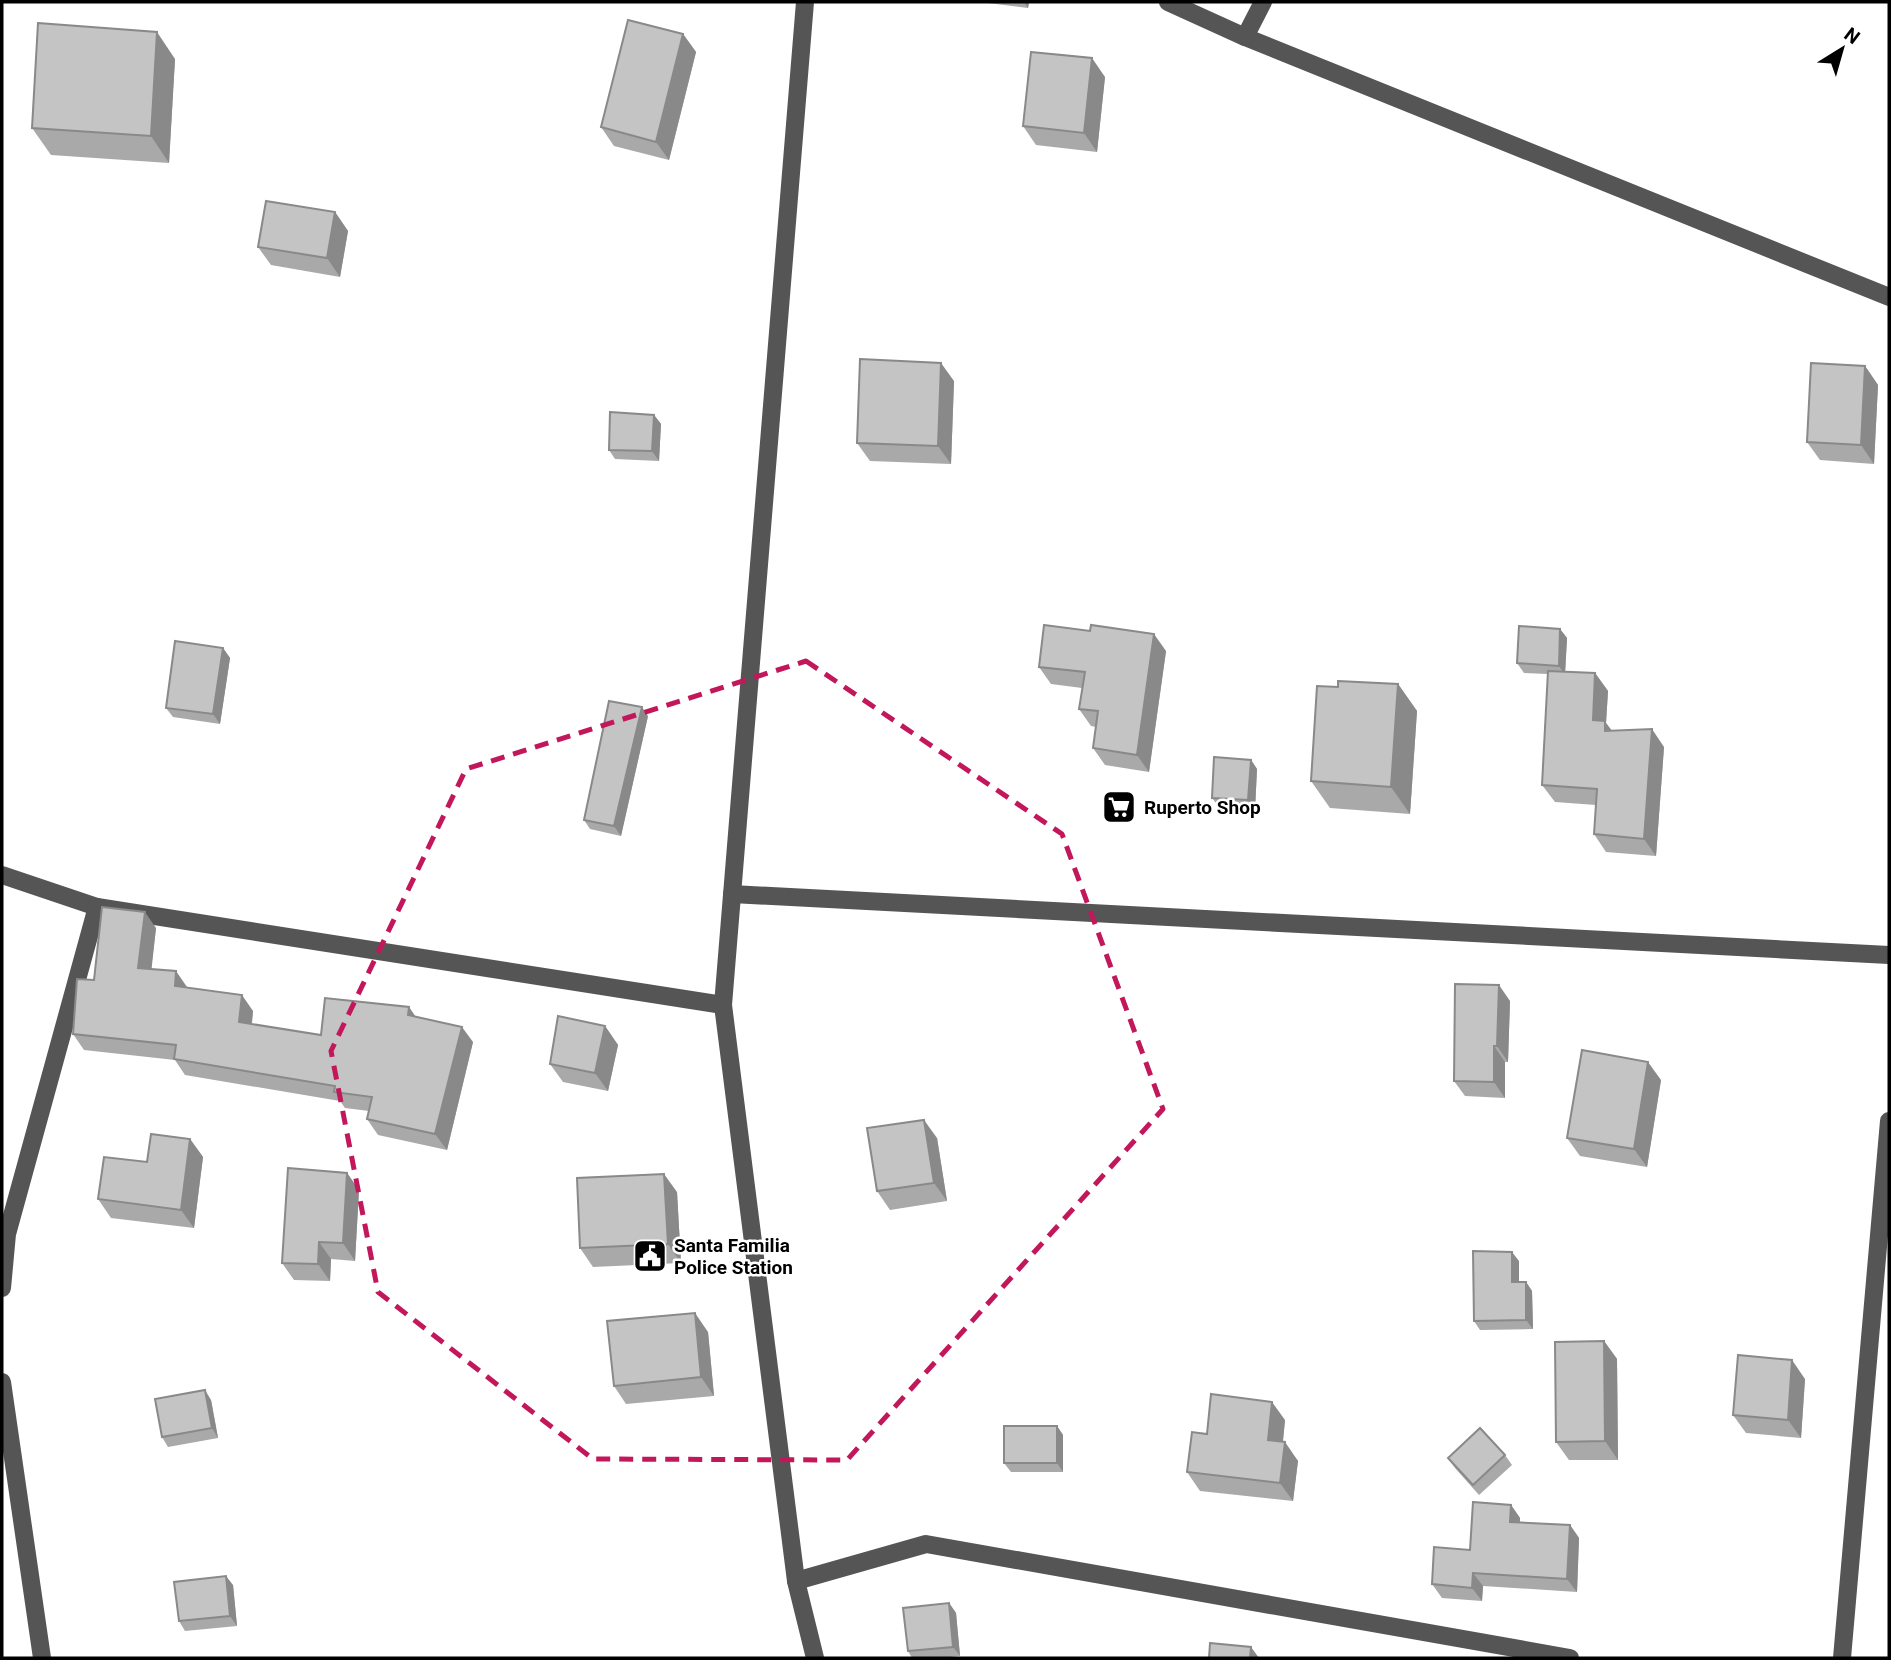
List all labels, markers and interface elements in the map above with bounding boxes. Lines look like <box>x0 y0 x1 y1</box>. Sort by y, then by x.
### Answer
north arrow <box>1807 14 1877 84</box>
text: N <box>1840 23 1864 49</box>
supermarket icon: Ruperto Shop <box>1100 788 1138 826</box>
place label: Ruperto Shop <box>1144 796 1261 819</box>
place label: Santa Familia Police Station <box>674 1234 793 1279</box>
public building icon: Santa Familia Police Station <box>631 1237 669 1275</box>

